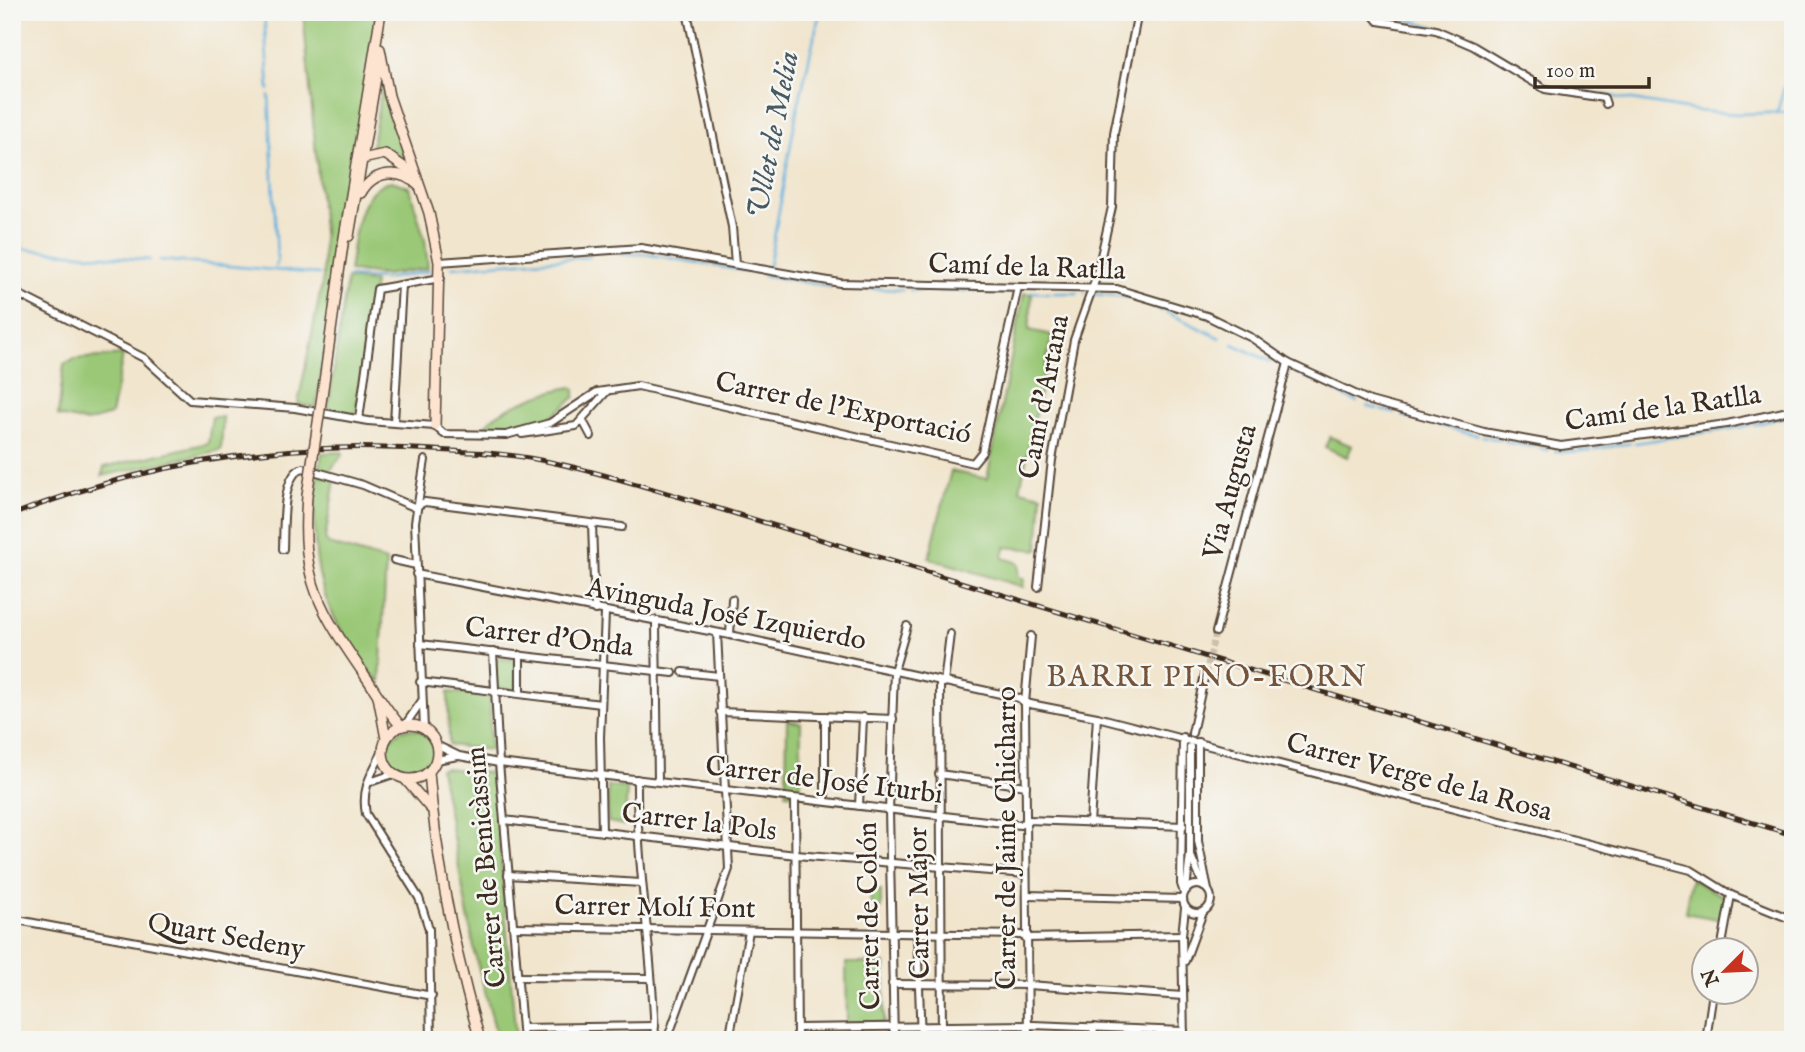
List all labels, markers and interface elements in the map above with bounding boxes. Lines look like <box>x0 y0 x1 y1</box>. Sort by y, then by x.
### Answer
scale bar <box>1535 46 1649 90</box>
water label: Ullet de Melia <box>739 48 809 222</box>
text: 100 m <box>1546 58 1595 85</box>
street label: Camí de la Ratlla <box>928 247 1127 289</box>
street label: Camí d'Artana <box>1012 311 1078 482</box>
street label: Carrer de l'Exportació <box>712 365 974 453</box>
street label: Camí de la Ratlla <box>1563 378 1764 440</box>
street label: Via Augusta <box>1196 420 1266 564</box>
street label: Avinguda José Izquierdo <box>582 570 869 659</box>
street label: Carrer d'Onda <box>463 610 636 666</box>
district label: BARRI PINO-FORN <box>1046 659 1368 697</box>
street label: Carrer de Jaime Chicharro <box>990 686 1025 990</box>
street label: Carrer Verge de la Rosa <box>1282 726 1557 831</box>
street label: Carrer de Benicàssim <box>459 745 515 989</box>
street label: Carrer de José Iturbi <box>703 749 945 813</box>
street label: Carrer la Pols <box>619 796 779 850</box>
street label: Carrer de Colón <box>851 822 889 1010</box>
street label: Carrer Major <box>901 827 939 979</box>
street label: Carrer Molí Font <box>554 889 756 927</box>
street label: Quart Sedeny <box>145 906 308 968</box>
north arrow <box>1689 936 1759 1006</box>
text: N <box>1697 964 1726 990</box>

